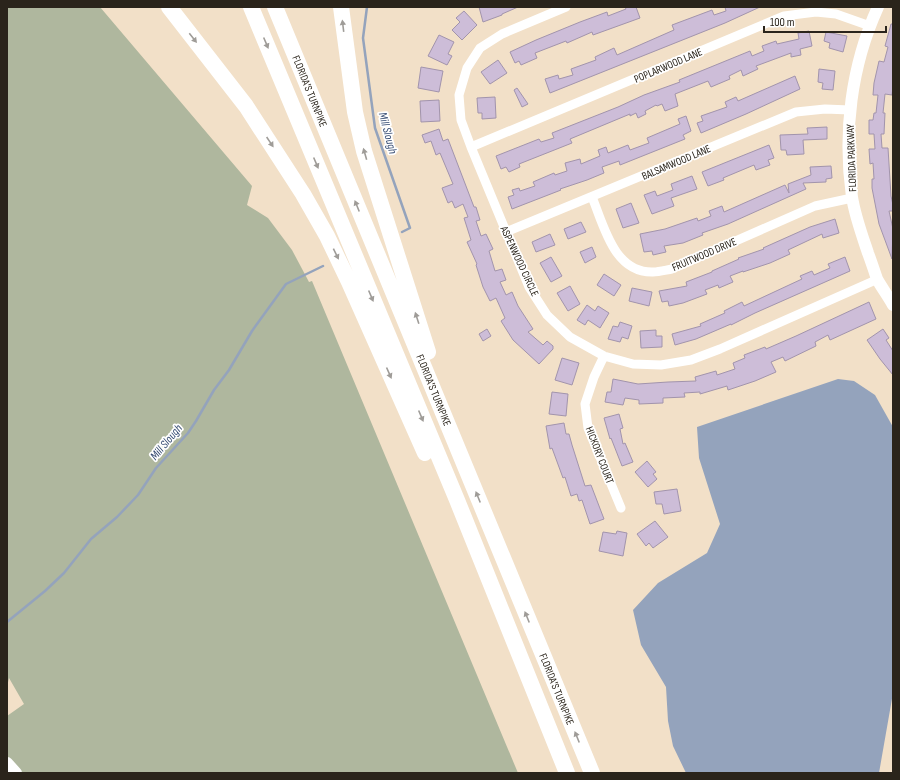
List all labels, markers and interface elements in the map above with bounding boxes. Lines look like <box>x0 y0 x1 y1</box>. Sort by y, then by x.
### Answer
scale bar <box>764 8 886 34</box>
text: 100 m <box>770 15 795 30</box>
one-way arrow <box>340 20 346 32</box>
one-way arrow <box>189 32 197 43</box>
one-way arrow <box>263 37 269 49</box>
street label: POPLARWOOD LANE <box>632 45 704 86</box>
street label: FLORIDA'S TURNPIKE <box>289 53 330 129</box>
water label: Mill Slough <box>375 111 400 156</box>
street label: FLORIDA PARKWAY <box>844 124 859 192</box>
one-way arrow <box>267 136 274 148</box>
street label: BALSAMWOOD LANE <box>640 142 713 183</box>
one-way arrow <box>362 148 368 160</box>
one-way arrow <box>313 157 319 169</box>
one-way arrow <box>354 199 360 211</box>
street label: ASPENWOOD CIRCLE <box>497 223 541 298</box>
street label: FRUITWOOD DRIVE <box>670 235 738 274</box>
one-way arrow <box>333 249 339 260</box>
one-way arrow <box>369 290 375 302</box>
one-way arrow <box>414 312 420 324</box>
street label: FLORIDA'S TURNPIKE <box>413 352 454 428</box>
one-way arrow <box>387 367 393 379</box>
one-way arrow <box>419 410 425 422</box>
water label: Mill Slough <box>147 421 186 463</box>
street label: HICKORY COURT <box>583 425 617 486</box>
one-way arrow <box>474 490 480 502</box>
one-way arrow <box>524 611 530 622</box>
street label: FLORIDA'S TURNPIKE <box>536 651 577 727</box>
one-way arrow <box>573 730 579 742</box>

